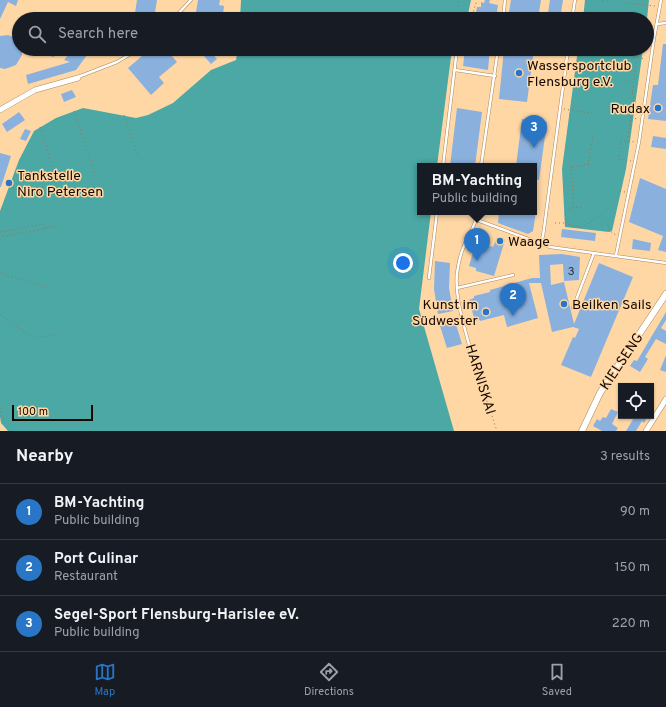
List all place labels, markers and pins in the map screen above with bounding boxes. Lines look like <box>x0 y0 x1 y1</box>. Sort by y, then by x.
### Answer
place label: Wassersportclub Flensburg e.V. <box>527 58 632 91</box>
marker: Wassersportclub Flensburg e.V. <box>514 68 524 78</box>
place label: Rudax <box>610 101 650 118</box>
marker: Rudax <box>653 103 663 113</box>
pin: 3 <box>521 115 547 148</box>
place label: Tankstelle Niro Petersen <box>17 168 103 201</box>
marker: Tankstelle Niro Petersen <box>4 178 14 188</box>
pin: 1 <box>464 228 490 261</box>
place label: Waage <box>508 234 550 251</box>
marker: Waage <box>495 236 505 246</box>
pin: 2 <box>500 283 526 316</box>
place label: Kunst im Südwester <box>412 297 479 330</box>
place label: Beilken Sails <box>572 297 651 314</box>
marker: Beilken Sails <box>559 299 569 309</box>
marker: Kunst im Südwester <box>481 307 491 317</box>

